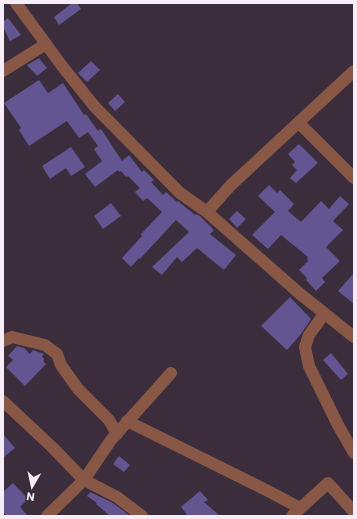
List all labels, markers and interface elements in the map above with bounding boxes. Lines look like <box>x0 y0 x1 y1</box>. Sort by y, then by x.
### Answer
north arrow <box>12 467 52 507</box>
text: N <box>25 490 35 504</box>

